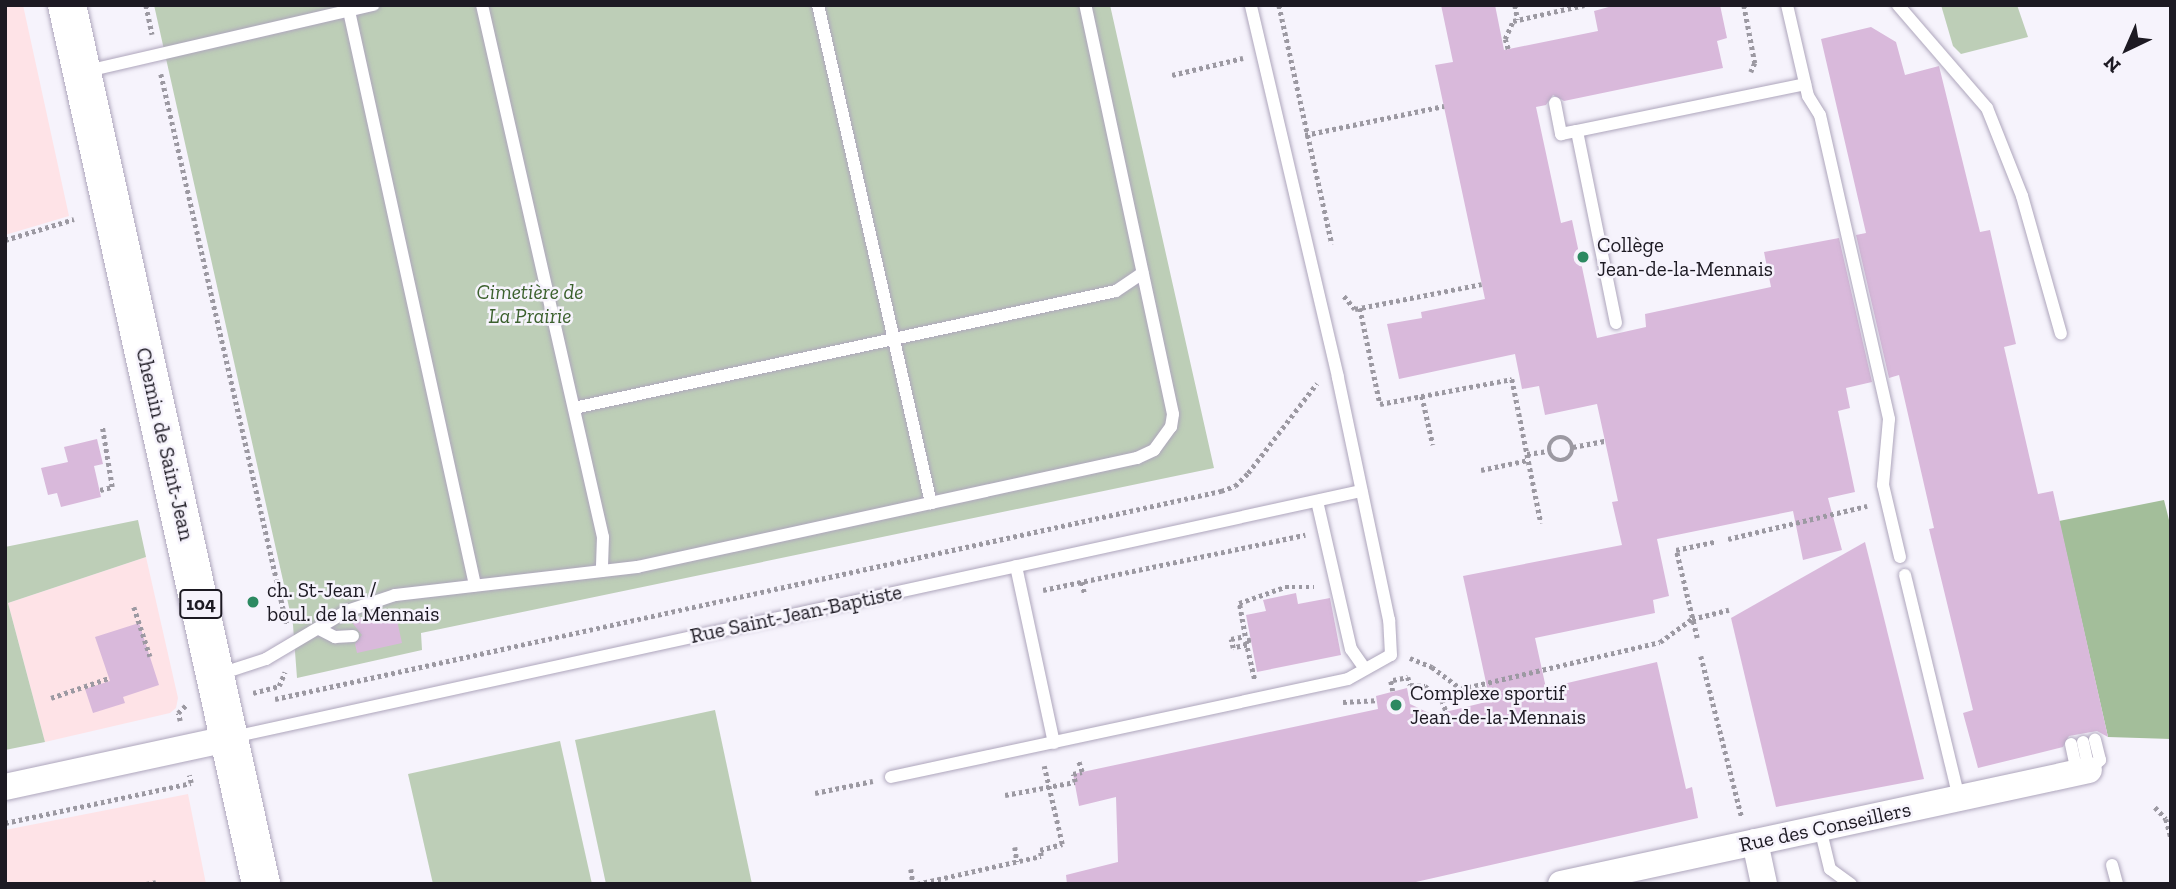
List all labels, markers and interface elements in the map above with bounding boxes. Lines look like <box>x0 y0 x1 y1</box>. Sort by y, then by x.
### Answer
north arrow <box>2092 14 2162 84</box>
text: N <box>2099 51 2125 78</box>
place label: Collège Jean-de-la-Mennais <box>1597 232 1773 282</box>
marker: Collège Jean-de-la-Mennais <box>1575 249 1591 265</box>
park label: Cimetière de La Prairie <box>477 279 583 329</box>
street label: Chemin de Saint-Jean <box>131 345 199 543</box>
place label: ch. St-Jean / boul. de la Mennais <box>267 577 439 627</box>
street label: Rue Saint-Jean-Baptiste <box>688 579 904 649</box>
road number: 104 <box>178 589 224 620</box>
marker: ch. St-Jean / boul. de la Mennais <box>245 594 261 610</box>
place label: Complexe sportif Jean-de-la-Mennais <box>1410 680 1586 730</box>
marker: Complexe sportif Jean-de-la-Mennais <box>1388 697 1404 713</box>
street label: Rue des Conseillers <box>1737 796 1913 858</box>

